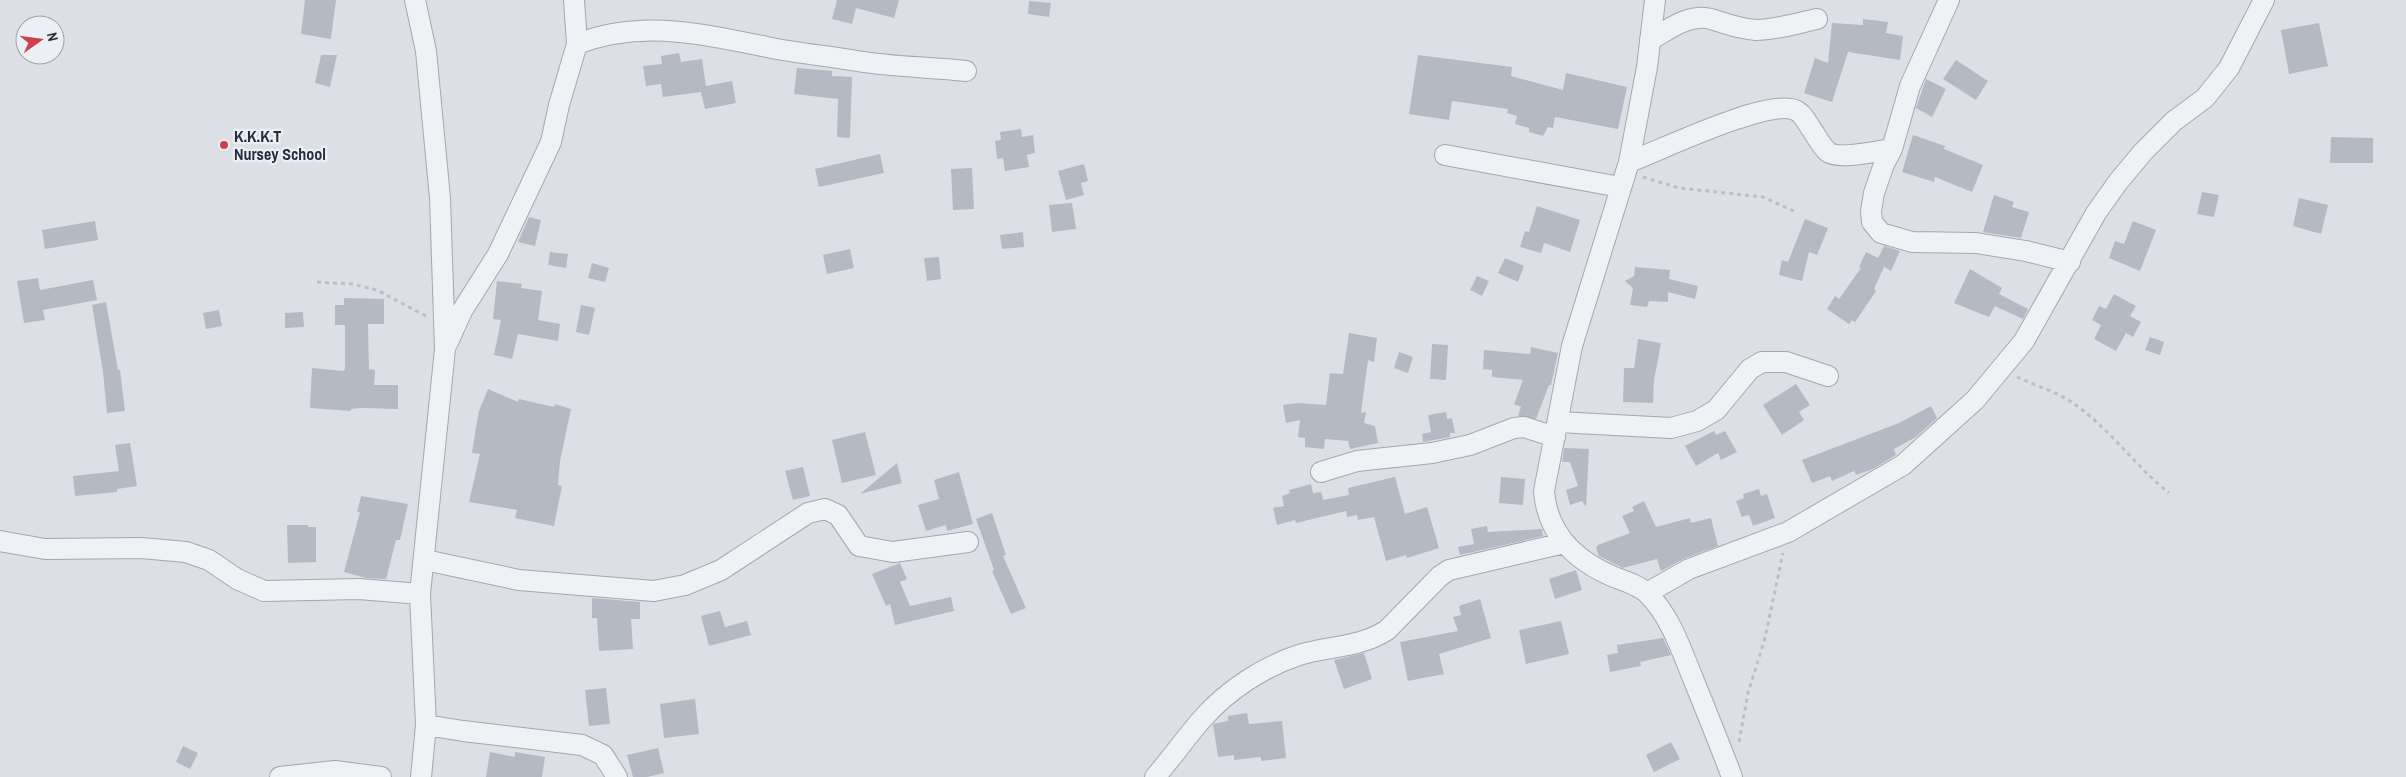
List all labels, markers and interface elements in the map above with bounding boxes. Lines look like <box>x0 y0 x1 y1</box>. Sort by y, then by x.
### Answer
north arrow <box>15 15 65 65</box>
text: N <box>43 31 62 43</box>
place label: K.K.K.T Nursey School <box>234 125 326 165</box>
marker: K.K.K.T Nursey School <box>218 139 230 151</box>

